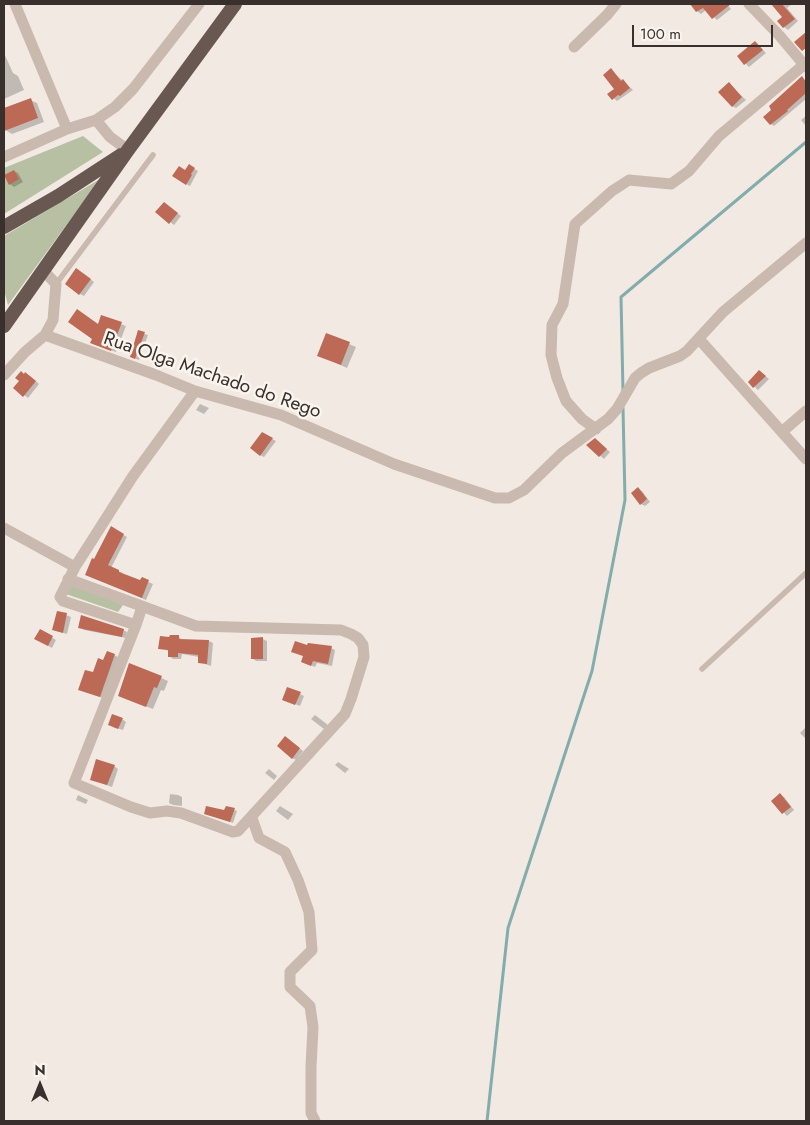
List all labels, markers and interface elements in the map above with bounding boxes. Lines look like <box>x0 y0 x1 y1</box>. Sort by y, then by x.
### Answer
scale bar <box>635 15 776 47</box>
text: 100 m <box>640 23 681 45</box>
street label: Rua Olga Machado do Rego <box>100 328 324 424</box>
north arrow <box>15 1060 65 1110</box>
text: N <box>34 1060 46 1080</box>

